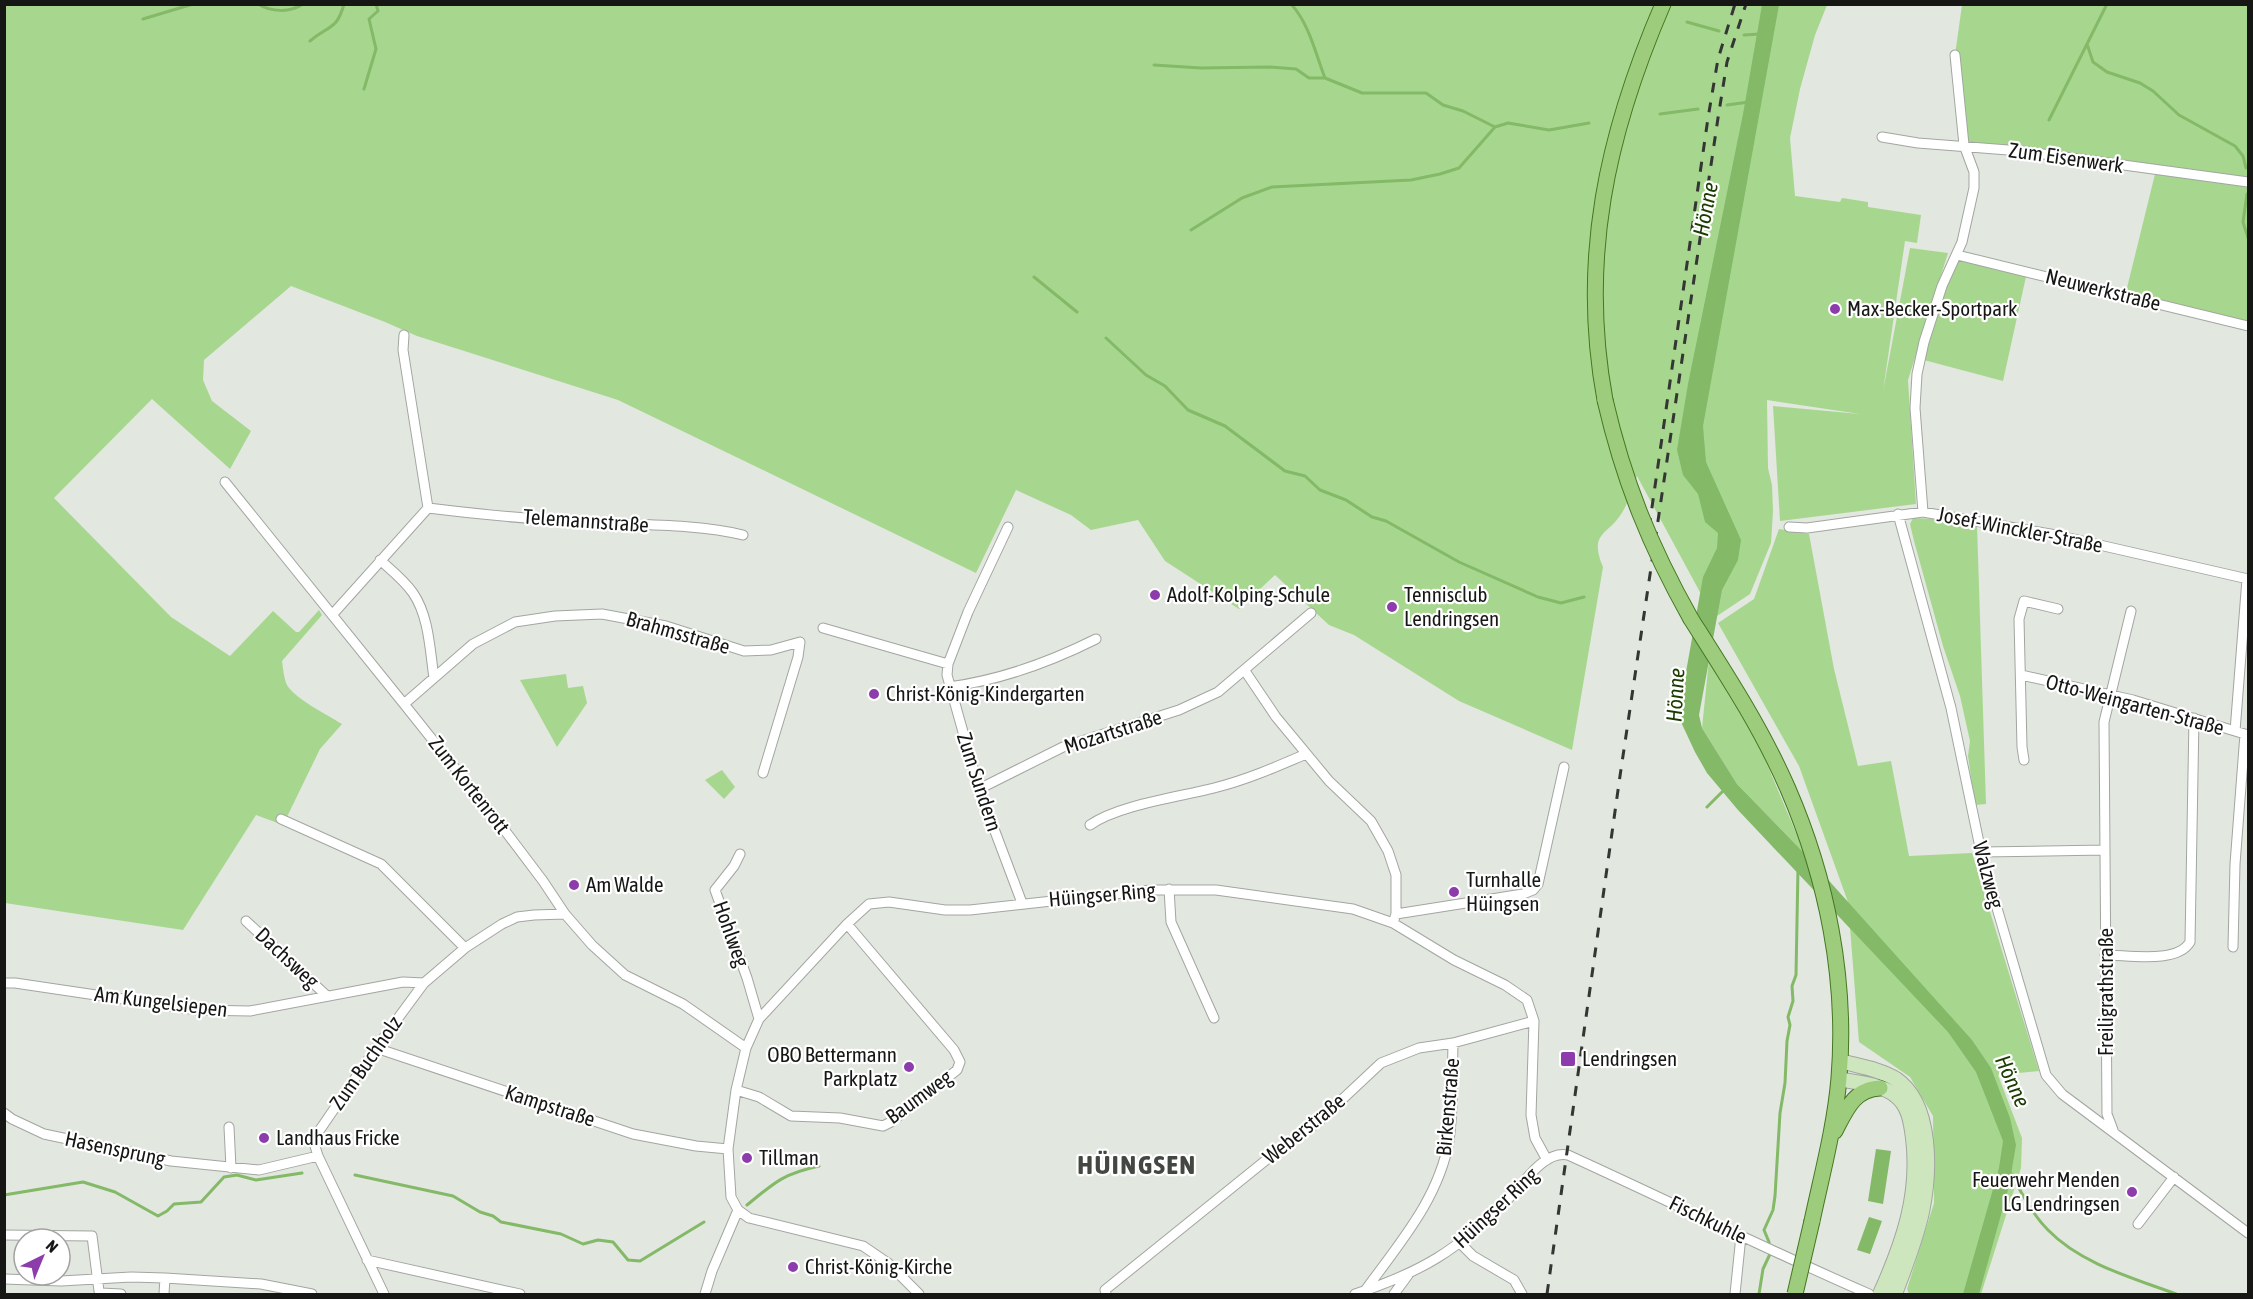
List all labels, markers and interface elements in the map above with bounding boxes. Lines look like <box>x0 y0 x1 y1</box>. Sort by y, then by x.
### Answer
street label: Zum Eisenwerk <box>2007 137 2125 177</box>
water label: Hönne <box>1687 180 1723 238</box>
street label: Neuwerkstraße <box>2043 263 2163 315</box>
place label: Max-Becker-Sportpark <box>1847 296 2017 320</box>
marker: Max-Becker-Sportpark <box>1828 302 1842 316</box>
street label: Josef-Winckler-Straße <box>1935 501 2105 557</box>
street label: Telemannstraße <box>522 504 650 536</box>
place label: Adolf-Kolping-Schule <box>1167 582 1330 606</box>
place label: Tennisclub Lendringsen <box>1404 582 1499 630</box>
marker: Adolf-Kolping-Schule <box>1148 588 1162 602</box>
marker: Tennisclub Lendringsen <box>1385 600 1399 614</box>
street label: Brahmsstraße <box>624 606 733 658</box>
water label: Hönne <box>1661 667 1689 723</box>
street label: Otto-Weingarten-Straße <box>2044 669 2227 739</box>
place label: Christ-König-Kindergarten <box>886 681 1085 705</box>
marker: Christ-König-Kindergarten <box>867 687 881 701</box>
street label: Mozartstraße <box>1061 704 1165 758</box>
street label: Zum Sundern <box>953 729 1007 834</box>
street label: Zum Kortenrott <box>424 731 515 838</box>
street label: Walzweg <box>1969 839 2009 911</box>
place label: Turnhalle Hüingsen <box>1466 867 1541 915</box>
place label: Am Walde <box>586 872 664 896</box>
street label: Hüingser Ring <box>1048 877 1156 911</box>
marker: Am Walde <box>567 878 581 892</box>
marker: Turnhalle Hüingsen <box>1447 885 1461 899</box>
street label: Hohlweg <box>709 897 755 970</box>
street label: Dachsweg <box>251 922 324 993</box>
street label: Freiligrathstraße <box>2093 928 2117 1056</box>
street label: Am Kungelsiepen <box>93 981 229 1021</box>
street label: Zum Buchholz <box>324 1011 406 1114</box>
place label: OBO Bettermann Parkplatz <box>767 1042 897 1090</box>
place label: Lendringsen <box>1582 1046 1677 1070</box>
marker: Lendringsen <box>1559 1050 1577 1068</box>
water label: Hönne <box>1990 1051 2036 1111</box>
street label: Birkenstraße <box>1431 1057 1463 1157</box>
marker: OBO Bettermann Parkplatz <box>902 1060 916 1074</box>
street label: Baumweg <box>881 1064 956 1128</box>
street label: Kampstraße <box>502 1079 598 1131</box>
street label: Weberstraße <box>1258 1088 1349 1168</box>
place label: Landhaus Fricke <box>276 1125 400 1149</box>
street label: Hasensprung <box>63 1126 168 1170</box>
marker: Landhaus Fricke <box>257 1131 271 1145</box>
place label: Tillman <box>759 1145 819 1169</box>
district label: HÜINGSEN <box>1077 1149 1197 1180</box>
marker: Tillman <box>740 1151 754 1165</box>
street label: Hüingser Ring <box>1448 1162 1543 1253</box>
place label: Feuerwehr Menden LG Lendringsen <box>1972 1167 2120 1215</box>
marker: Feuerwehr Menden LG Lendringsen <box>2125 1185 2139 1199</box>
street label: Fischkuhle <box>1666 1190 1751 1248</box>
north arrow <box>12 1227 72 1287</box>
text: N <box>43 1236 62 1256</box>
place label: Christ-König-Kirche <box>805 1254 952 1278</box>
marker: Christ-König-Kirche <box>786 1260 800 1274</box>

